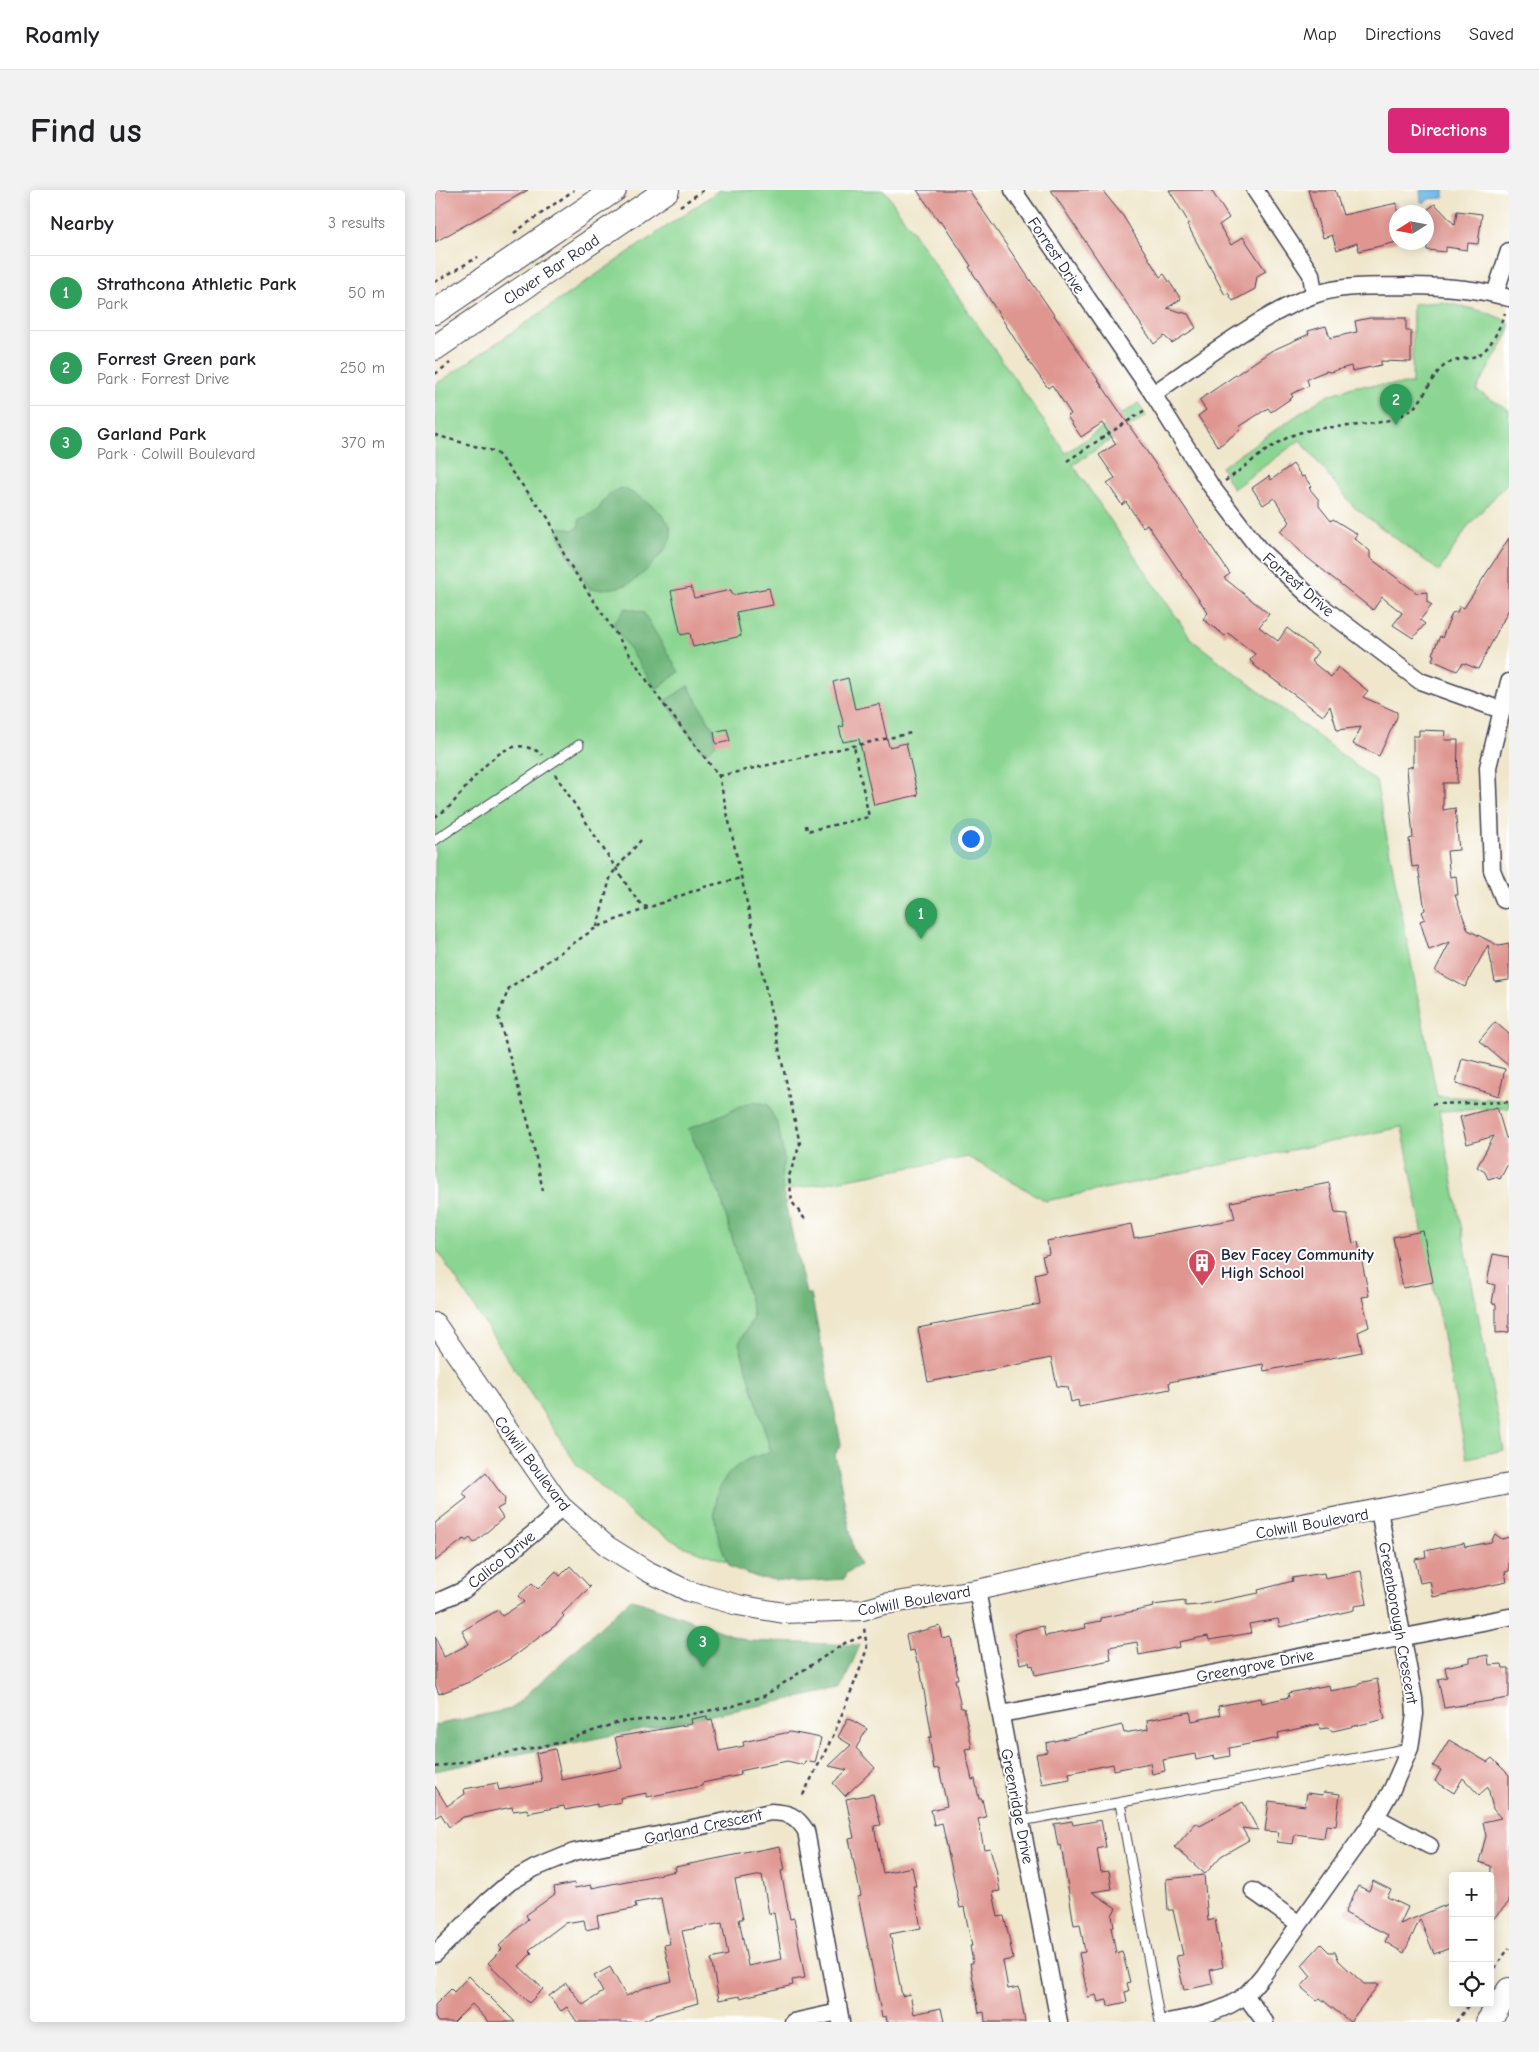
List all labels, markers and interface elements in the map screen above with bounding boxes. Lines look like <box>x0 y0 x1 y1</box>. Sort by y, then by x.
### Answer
text: Roamly <box>25 21 99 49</box>
text: Map <box>1303 24 1337 45</box>
text: Directions <box>1365 24 1441 45</box>
text: Saved <box>1469 24 1514 45</box>
button: Directions <box>1388 108 1509 153</box>
text: Find us <box>30 110 142 151</box>
north arrow <box>1389 205 1434 250</box>
text: Nearby <box>50 211 114 235</box>
text: 3 results <box>328 214 385 232</box>
street label: Forrest Drive <box>1024 214 1088 297</box>
street label: Clover Bar Road <box>500 231 603 309</box>
text: Strathcona Athletic Park <box>97 273 296 295</box>
text: 1 <box>63 284 69 302</box>
text: 50 m <box>348 284 385 302</box>
text: Park <box>97 295 128 313</box>
text: Forrest Green park <box>97 348 256 370</box>
text: 2 <box>62 359 70 377</box>
text: 250 m <box>340 359 385 377</box>
text: Park · Forrest Drive <box>97 370 229 388</box>
pin: 2 <box>1380 384 1412 425</box>
text: Garland Park <box>97 423 206 445</box>
text: 3 <box>62 434 70 452</box>
text: 370 m <box>341 434 385 452</box>
text: Park · Colwill Boulevard <box>97 445 256 463</box>
street label: Forrest Drive <box>1259 549 1338 620</box>
your location <box>958 826 984 852</box>
pin: 1 <box>905 898 937 939</box>
place label: Bev Facey Community High School <box>1221 1246 1374 1282</box>
building icon: Bev Facey Community High School <box>1187 1248 1217 1287</box>
street label: Colwill Boulevard <box>491 1413 574 1515</box>
street label: Colwill Boulevard <box>1254 1505 1370 1543</box>
street label: Calico Drive <box>464 1527 539 1592</box>
street label: Greenborough Crescent <box>1375 1541 1421 1706</box>
street label: Colwill Boulevard <box>856 1582 972 1620</box>
pin: 3 <box>687 1626 719 1667</box>
street label: Greengrove Drive <box>1195 1646 1316 1686</box>
street label: Greenridge Drive <box>997 1747 1037 1865</box>
street label: Garland Crescent <box>643 1806 764 1848</box>
map controls <box>1449 1872 1494 2007</box>
button: + <box>1449 1872 1494 1917</box>
button: − <box>1449 1917 1494 1962</box>
button: locate <box>1449 1962 1494 2007</box>

